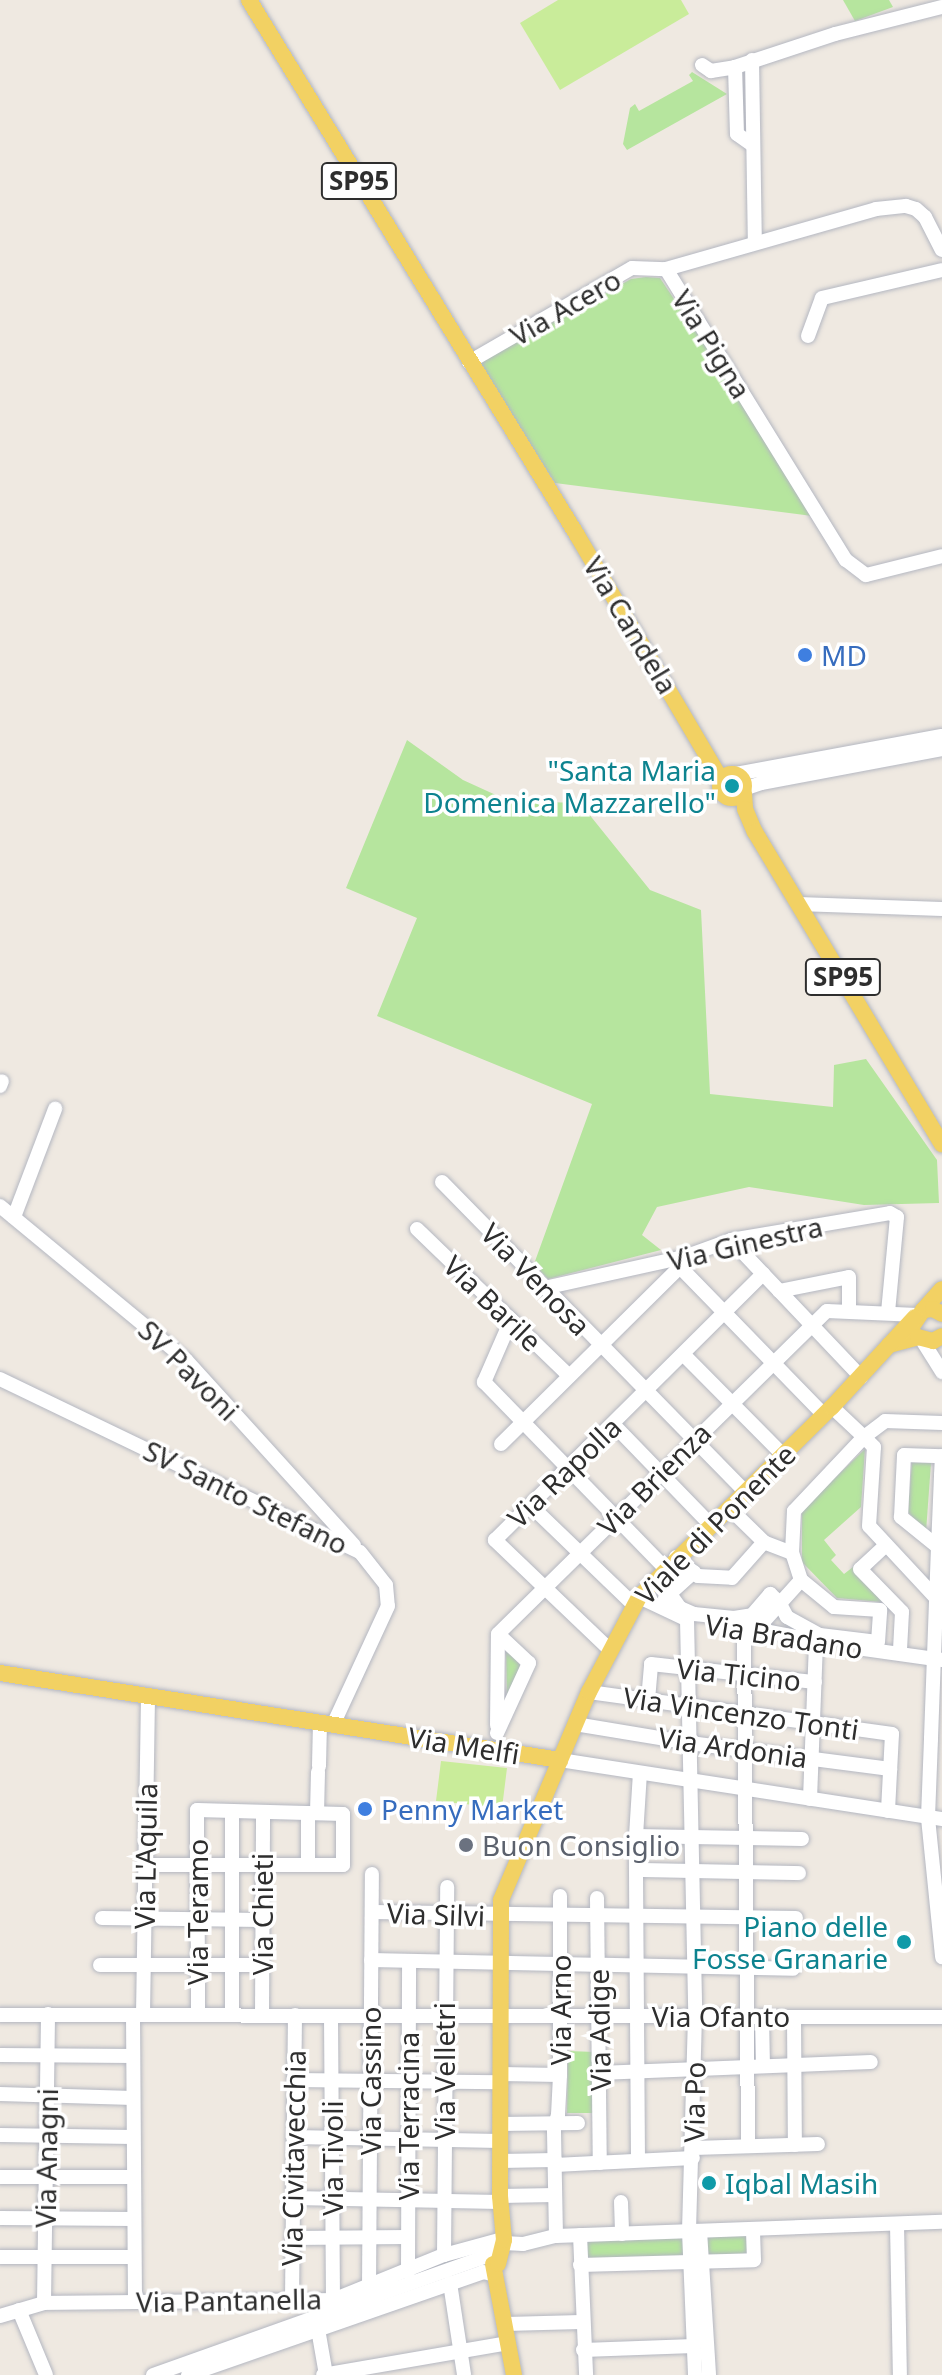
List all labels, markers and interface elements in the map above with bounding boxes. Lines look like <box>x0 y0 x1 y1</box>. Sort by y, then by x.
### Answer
road number: SP95 <box>319 159 399 203</box>
street label: Via Acero <box>504 262 626 352</box>
street label: Via Pigna <box>666 284 758 404</box>
street label: Via Candela <box>577 550 685 700</box>
place label: MD <box>821 638 867 672</box>
marker: MD <box>796 646 814 664</box>
place label: "Santa Maria Domenica Mazzarello" <box>423 753 716 819</box>
marker: "Santa Maria Domenica Mazzarello" <box>723 777 741 795</box>
road number: SP95 <box>803 955 883 999</box>
street label: Via Ginestra <box>664 1209 826 1277</box>
street label: Via Venosa <box>474 1216 598 1342</box>
street label: Via Barile <box>437 1248 549 1358</box>
street label: SV Pavoni <box>132 1313 246 1427</box>
street label: Via Rapolla <box>500 1410 628 1534</box>
street label: Via Brienza <box>591 1416 717 1542</box>
street label: SV Santo Stefano <box>138 1433 354 1561</box>
street label: Viale di Ponente <box>628 1437 802 1611</box>
street label: Via Bradano <box>703 1607 865 1665</box>
street label: Via Ticino <box>675 1651 803 1697</box>
street label: Via Vincenzo Tonti <box>621 1680 861 1746</box>
street label: Via Melfi <box>406 1720 522 1770</box>
street label: Via Ardonia <box>656 1720 810 1774</box>
street label: Via L'Aquila <box>127 1783 163 1929</box>
place label: Penny Market <box>381 1792 563 1826</box>
marker: Penny Market <box>356 1800 374 1818</box>
place label: Buon Consiglio <box>482 1828 680 1862</box>
marker: Buon Consiglio <box>457 1836 475 1854</box>
street label: Via Teramo <box>180 1839 214 1985</box>
street label: Via Chieti <box>245 1853 279 1975</box>
street label: Via Silvi <box>386 1895 486 1933</box>
place label: Piano delle Fosse Granarie <box>692 1909 888 1975</box>
marker: Piano delle Fosse Granarie <box>895 1933 913 1951</box>
street label: Via Arno <box>543 1955 577 2065</box>
street label: Via Adige <box>581 1969 617 2091</box>
street label: Via Ofanto <box>652 1999 790 2033</box>
street label: Via Velletri <box>427 2002 461 2140</box>
street label: Via Cassino <box>353 2007 387 2155</box>
street label: Via Terracina <box>391 2032 425 2200</box>
street label: Via Civitavecchia <box>274 2050 312 2266</box>
street label: Via Po <box>676 2061 712 2143</box>
street label: Via Anagni <box>28 2088 64 2228</box>
street label: Via Tivoli <box>315 2100 349 2216</box>
place label: Iqbal Masih <box>725 2166 878 2200</box>
marker: Iqbal Masih <box>700 2174 718 2192</box>
street label: Via Pantanella <box>136 2282 322 2318</box>

